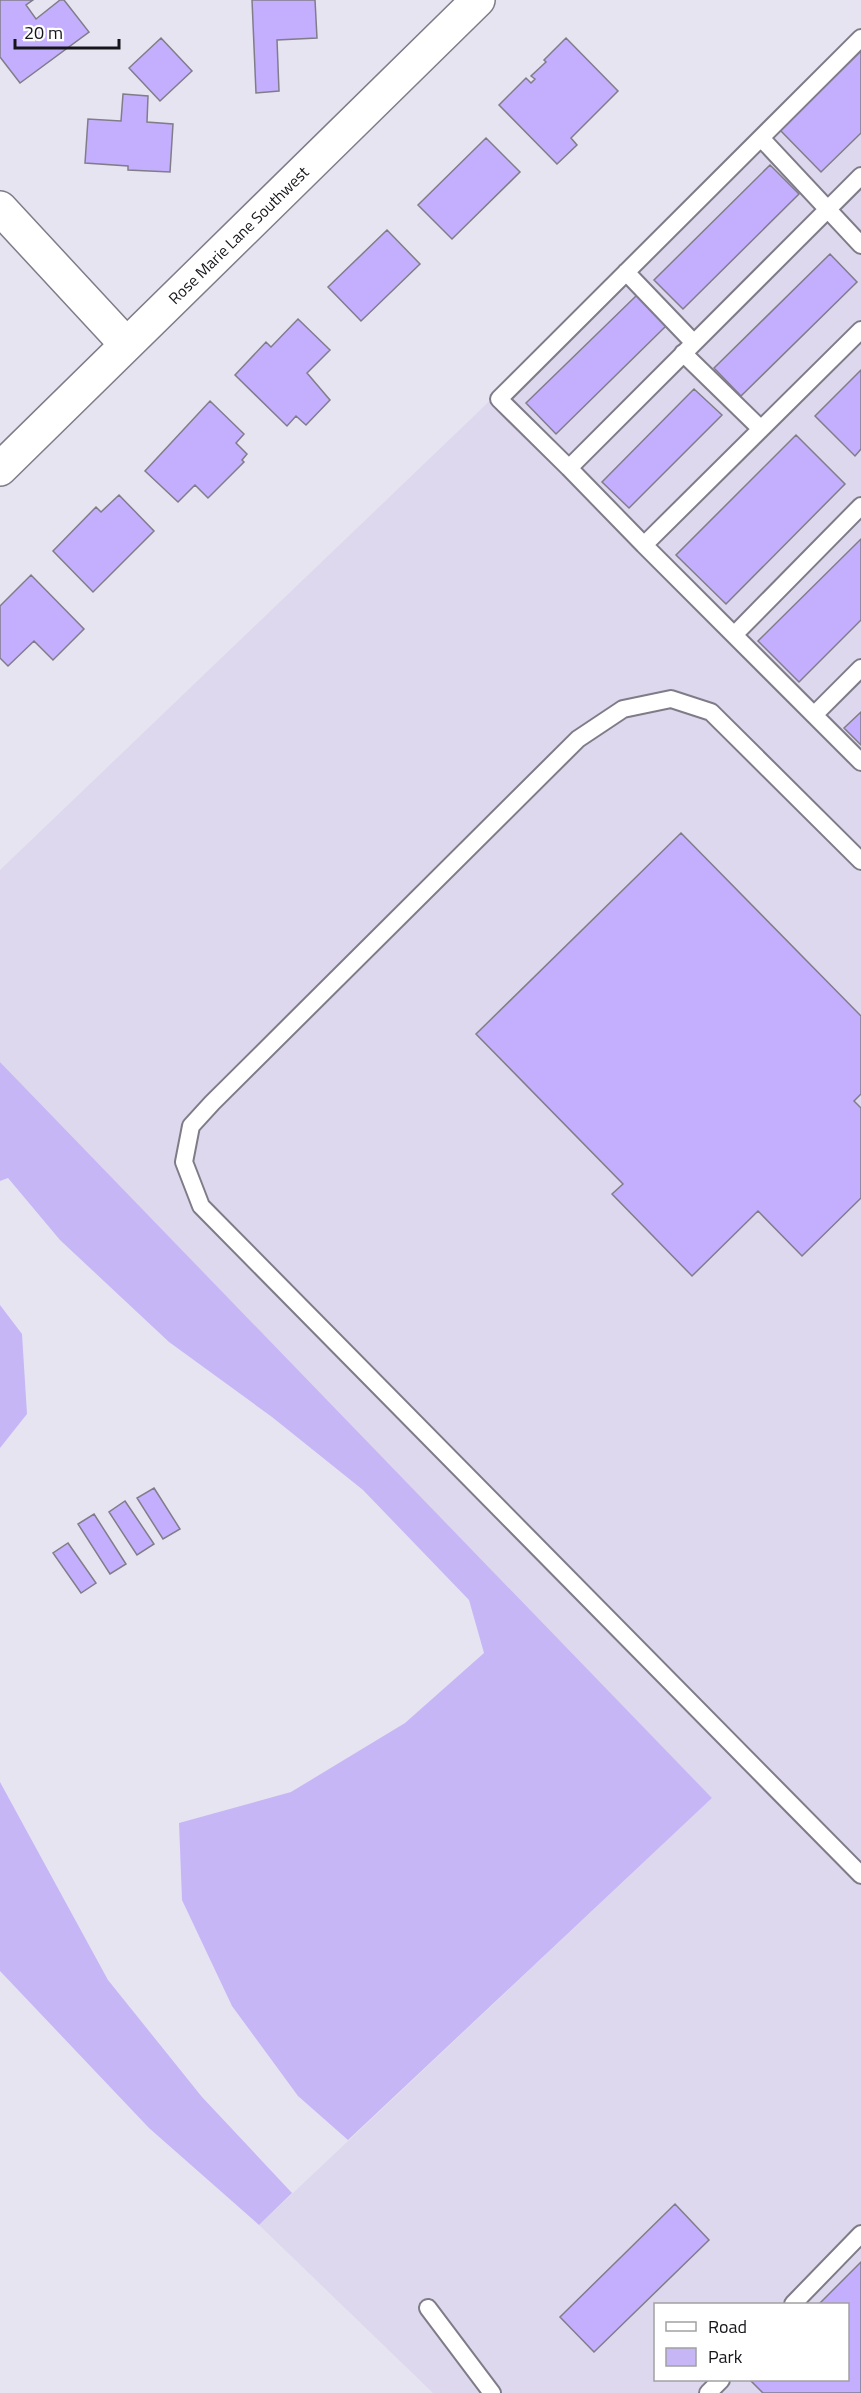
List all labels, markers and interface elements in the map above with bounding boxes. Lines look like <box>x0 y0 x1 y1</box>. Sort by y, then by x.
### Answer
scale bar <box>15 12 118 50</box>
text: 20 m <box>24 19 63 46</box>
street label: Rose Marie Lane Southwest <box>163 160 314 310</box>
legend <box>654 2303 849 2381</box>
text: Road <box>708 2313 747 2340</box>
text: Park <box>708 2343 743 2370</box>

